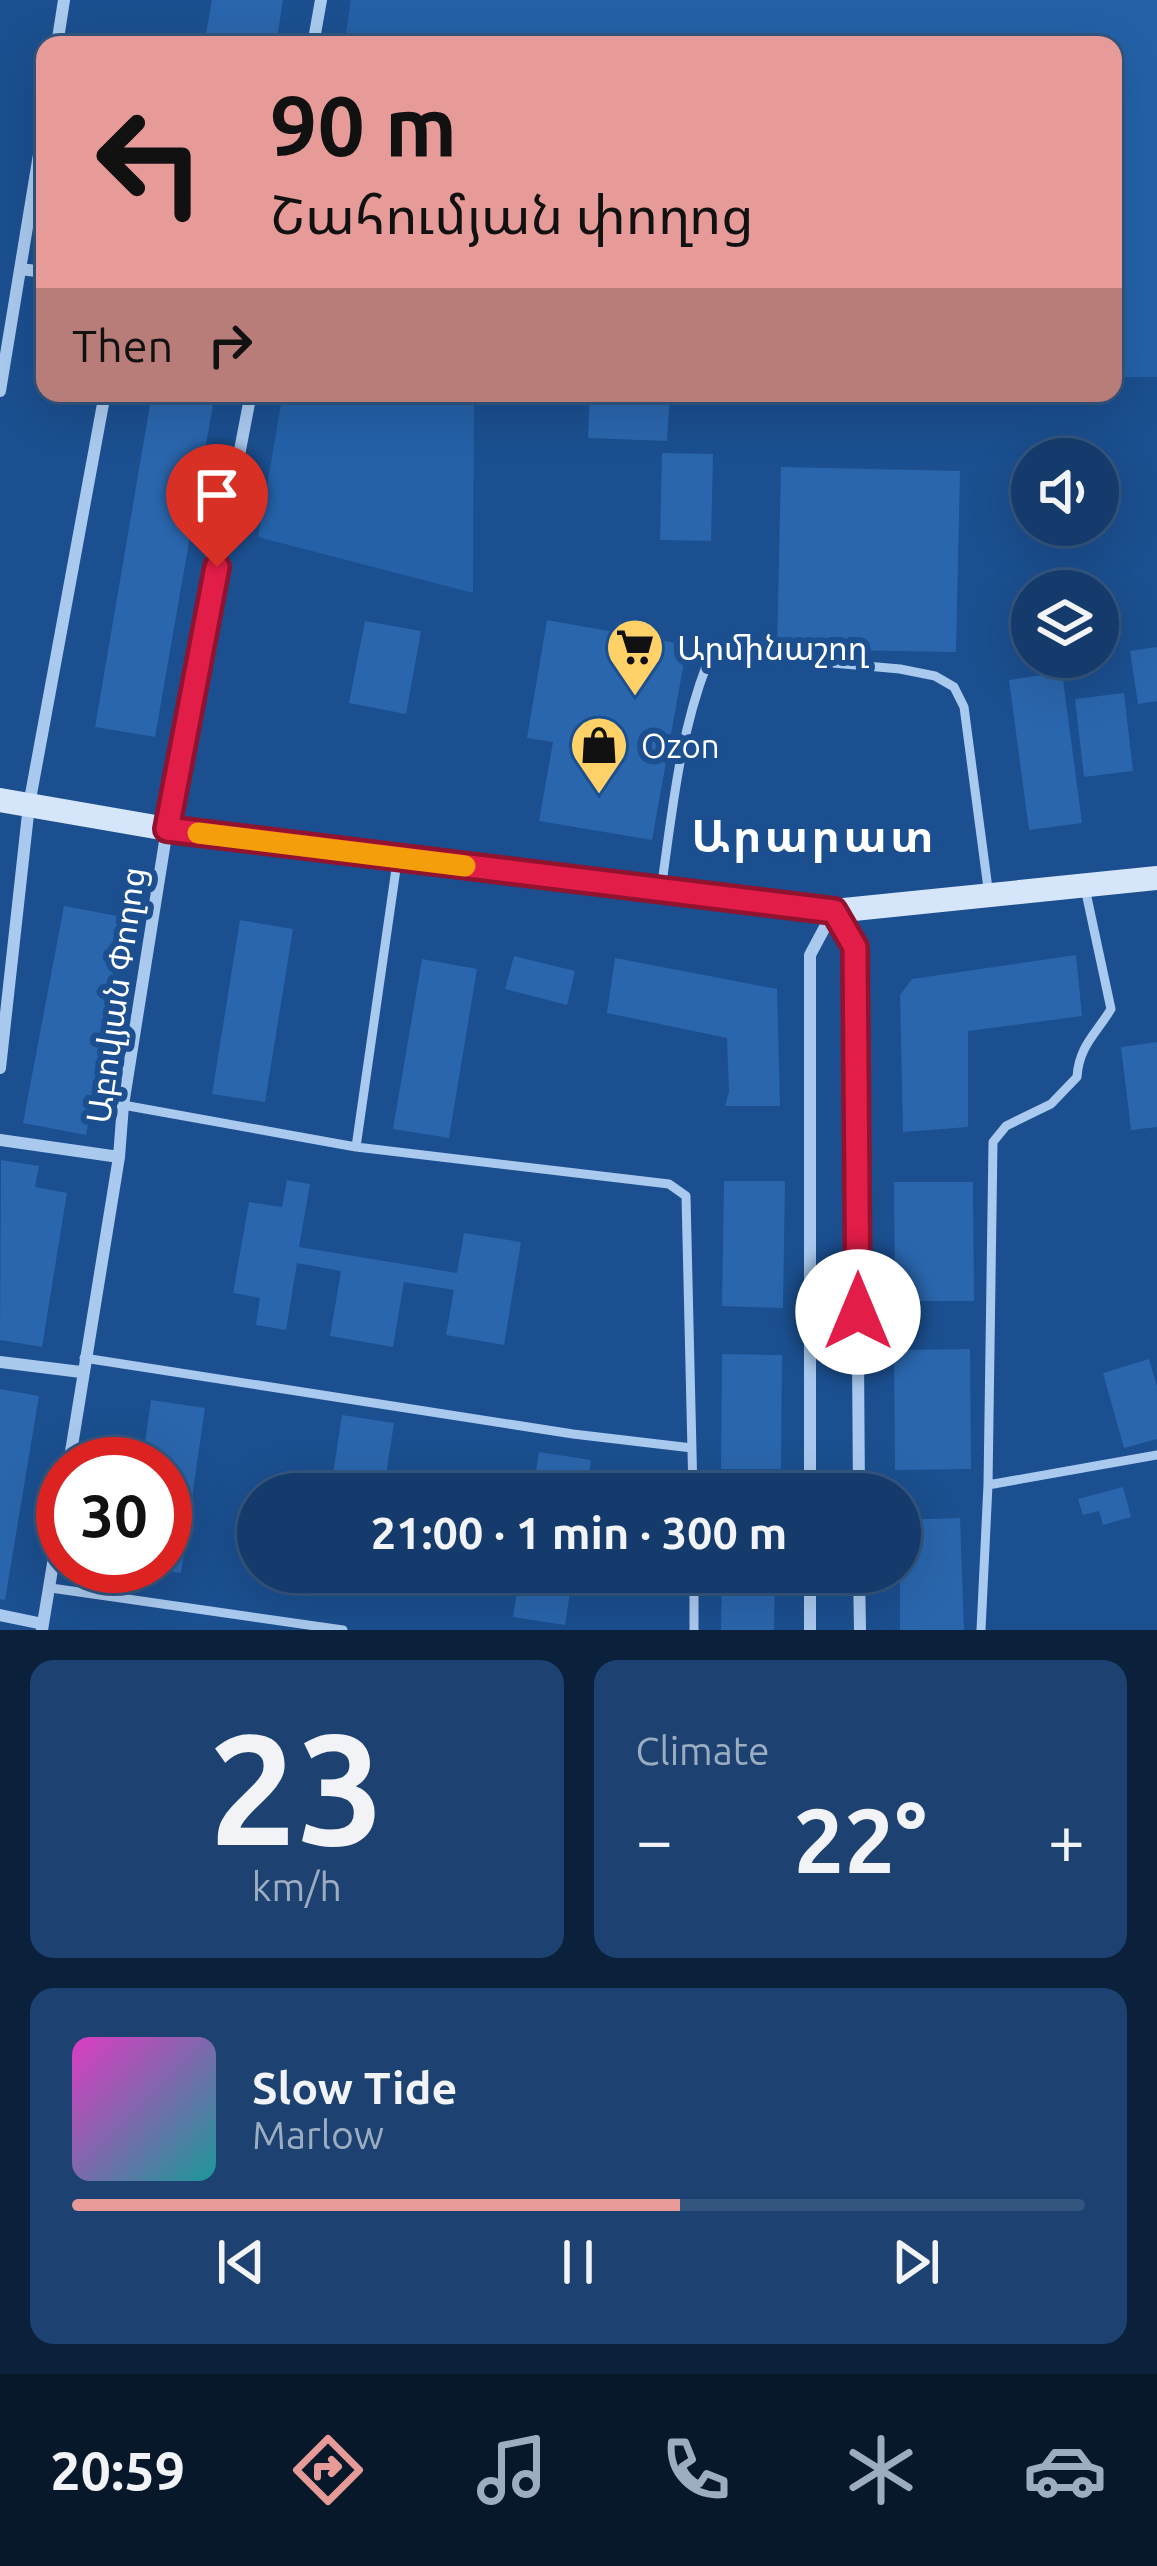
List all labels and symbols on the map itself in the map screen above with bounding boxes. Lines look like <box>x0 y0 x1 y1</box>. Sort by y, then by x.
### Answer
pin <box>166 444 268 567</box>
supermarket icon: Արմինաշող <box>604 616 666 698</box>
place label: Արմինաշող <box>677 629 870 668</box>
shop icon: Ozon <box>568 714 630 796</box>
place label: Ozon <box>641 727 720 764</box>
district label: Արարատ <box>691 810 937 863</box>
street label: Աբովյան Փողոց <box>79 864 153 1126</box>
position arrow <box>795 1249 921 1375</box>
speed limit sign: 30 <box>36 1437 192 1593</box>

